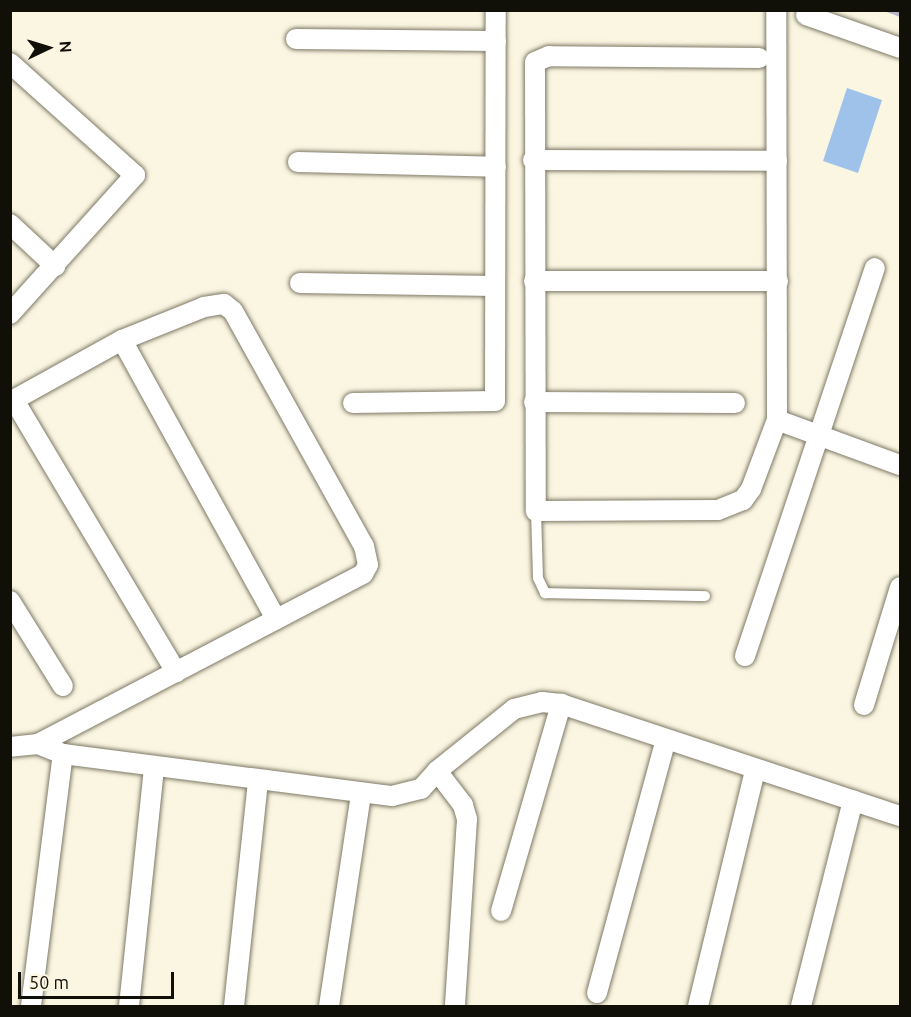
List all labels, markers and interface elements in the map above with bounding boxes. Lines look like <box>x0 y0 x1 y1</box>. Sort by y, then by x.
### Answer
north arrow <box>18 18 78 78</box>
text: N <box>57 40 75 53</box>
scale bar <box>21 960 177 998</box>
text: 50 m <box>29 972 69 992</box>

